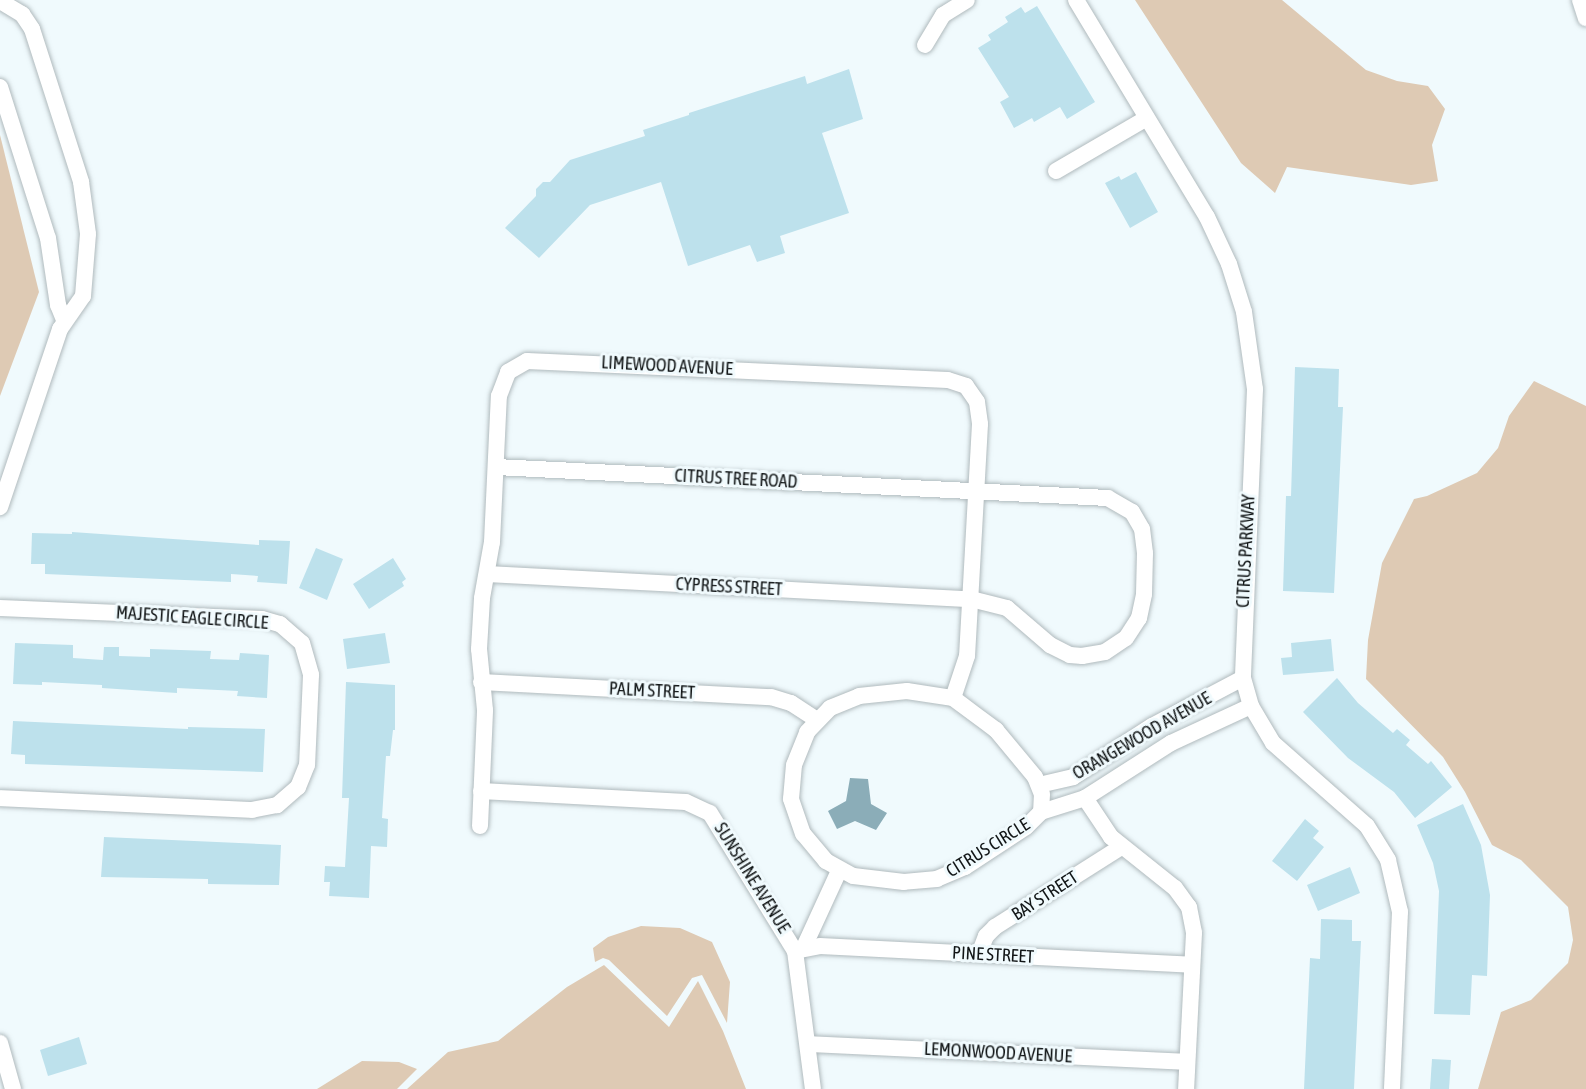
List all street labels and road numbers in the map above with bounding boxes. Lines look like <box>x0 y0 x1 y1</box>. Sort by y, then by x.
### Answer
street label: LIMEWOOD AVENUE <box>601 352 733 380</box>
street label: CITRUS TREE ROAD <box>674 465 798 493</box>
street label: CITRUS PARKWAY <box>1232 494 1260 608</box>
street label: CYPRESS STREET <box>675 573 783 601</box>
street label: MAJESTIC EAGLE CIRCLE <box>115 602 269 634</box>
street label: PALM STREET <box>608 678 696 704</box>
street label: ORANGEWOOD AVENUE <box>1069 688 1215 784</box>
street label: CITRUS CIRCLE <box>942 814 1034 882</box>
street label: SUNSHINE AVENUE <box>709 819 795 937</box>
street label: BAY STREET <box>1008 867 1082 925</box>
street label: PINE STREET <box>952 942 1034 968</box>
street label: LEMONWOOD AVENUE <box>923 1038 1073 1068</box>

